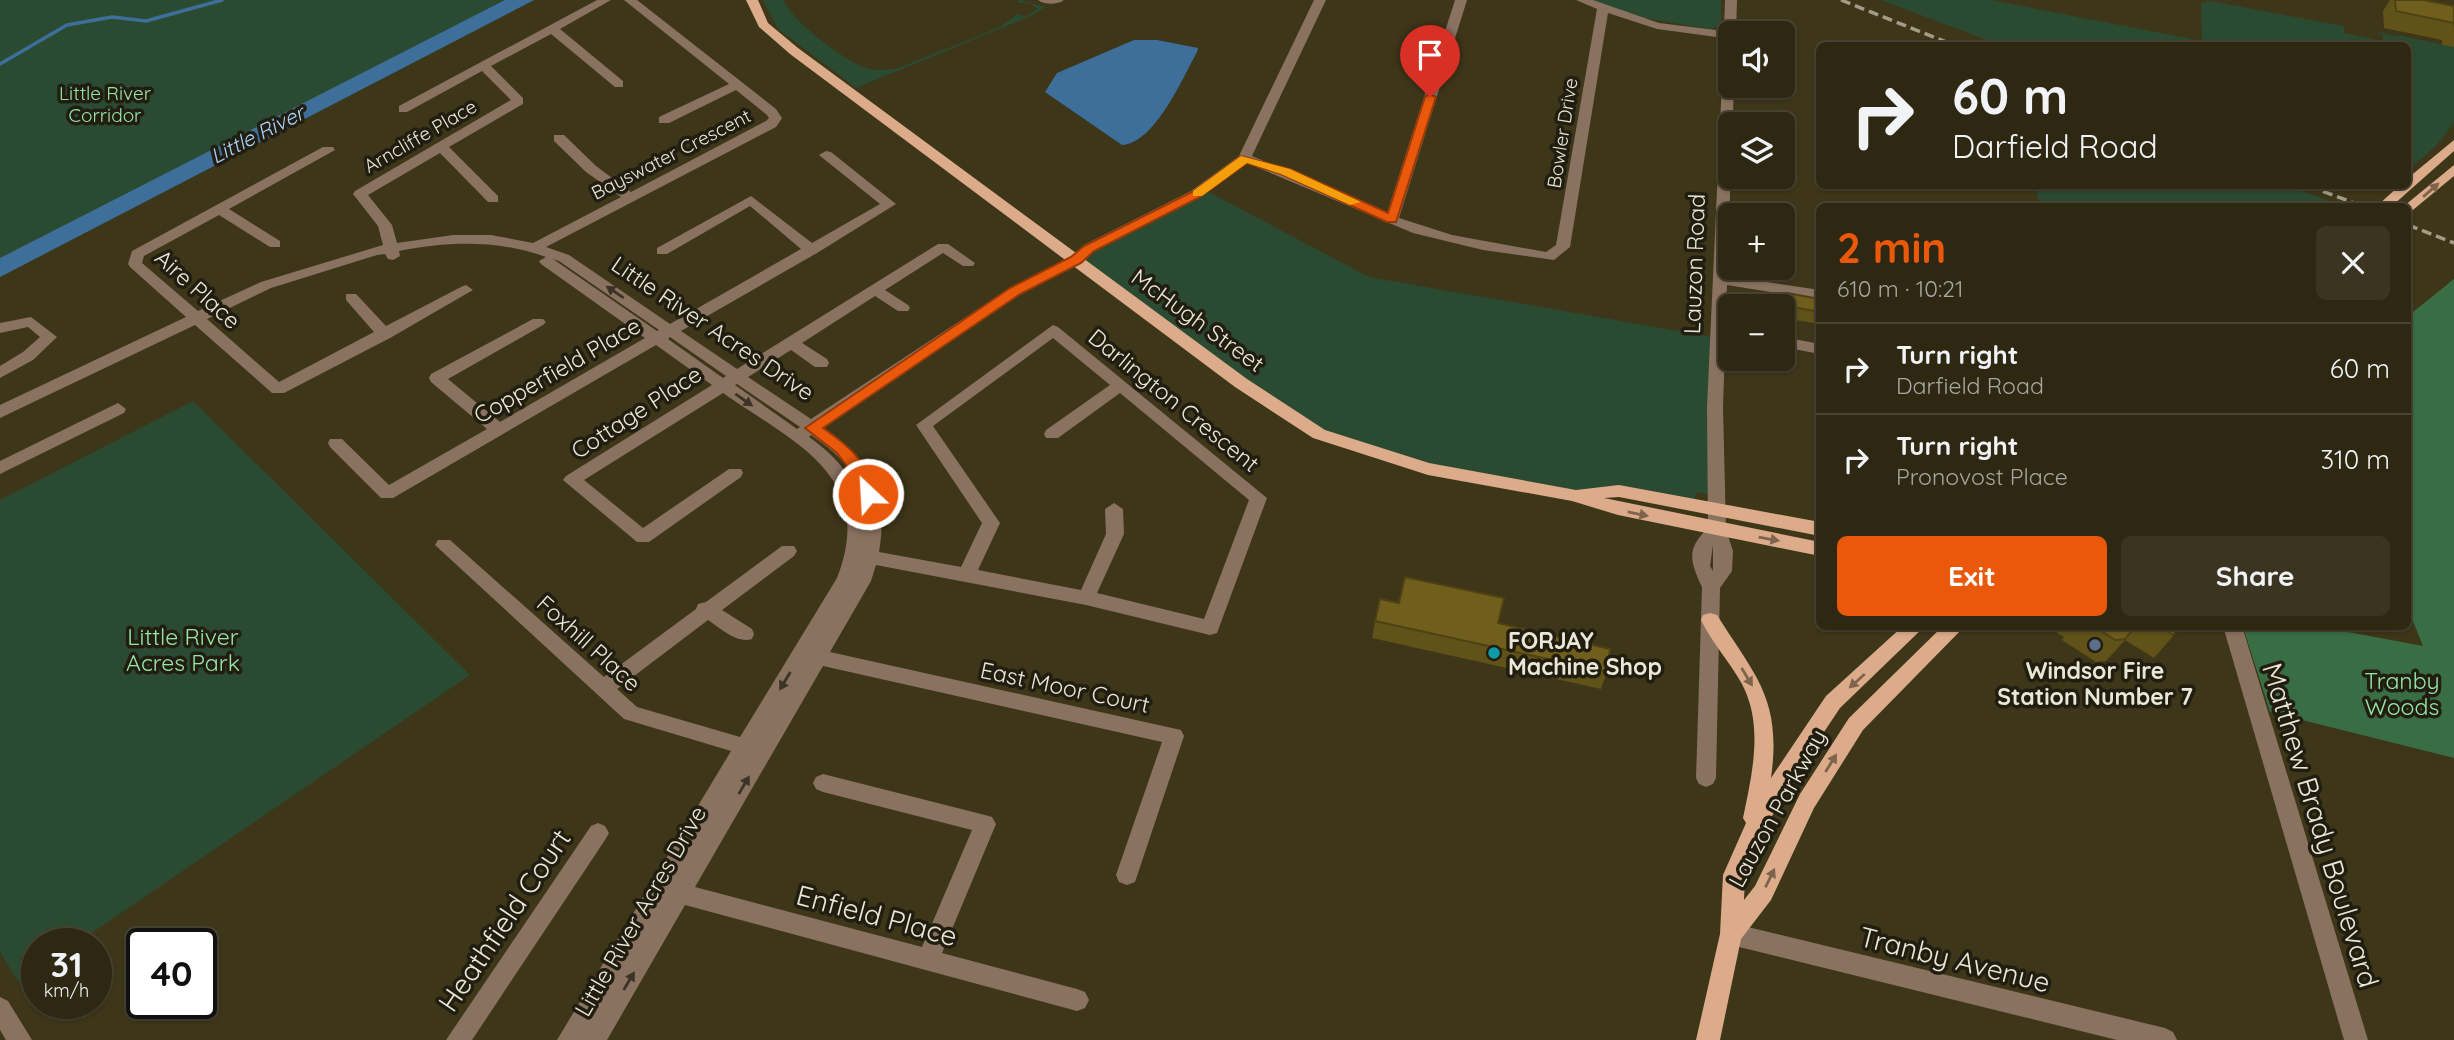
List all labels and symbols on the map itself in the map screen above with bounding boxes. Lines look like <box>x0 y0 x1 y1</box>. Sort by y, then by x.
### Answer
pin <box>1400 25 1460 97</box>
street label: Bowler Drive <box>1541 76 1583 190</box>
park label: Little River Corridor <box>59 81 152 127</box>
street label: Arncliffe Place <box>359 94 481 178</box>
water label: Little River <box>206 98 311 169</box>
street label: Bayswater Crescent <box>587 103 755 205</box>
one-way arrow <box>2422 182 2439 198</box>
street label: Lauzon Road <box>1677 193 1711 335</box>
street label: Aire Place <box>149 243 247 335</box>
street label: Little River Acres Drive <box>606 249 820 407</box>
street label: McHugh Street <box>1126 262 1270 378</box>
one-way arrow <box>605 285 624 298</box>
street label: Copperfield Place <box>468 310 646 430</box>
street label: Darlington Crescent <box>1083 322 1265 478</box>
street label: Cottage Place <box>565 359 707 465</box>
one-way arrow <box>735 393 753 407</box>
position arrow <box>831 457 905 531</box>
one-way arrow <box>1627 508 1649 519</box>
one-way arrow <box>1758 534 1780 545</box>
street label: Foxhill Place <box>531 589 647 697</box>
park label: Little River Acres Park <box>126 622 240 677</box>
place label: FORJAY Machine Shop <box>1508 626 1662 681</box>
marker: Windsor Fire Station Number 7 <box>2087 637 2103 653</box>
marker: FORJAY Machine Shop <box>1486 645 1502 661</box>
street label: East Moor Court <box>978 655 1153 719</box>
place label: Windsor Fire Station Number 7 <box>1997 656 2193 711</box>
street label: Matthew Brady Boulevard <box>2255 659 2387 991</box>
park label: Tranby Woods <box>2364 666 2440 721</box>
one-way arrow <box>1740 668 1753 687</box>
one-way arrow <box>780 671 792 691</box>
one-way arrow <box>1848 673 1866 689</box>
street label: Lauzon Parkway <box>1722 724 1832 892</box>
one-way arrow <box>1825 753 1838 772</box>
one-way arrow <box>738 775 750 794</box>
street label: Little River Acres Drive <box>568 801 712 1021</box>
street label: Heathfield Court <box>430 822 578 1018</box>
one-way arrow <box>1764 868 1776 888</box>
street label: Enfield Place <box>793 877 961 953</box>
street label: Tranby Avenue <box>1856 918 2054 1000</box>
speed limit sign: 40 <box>126 928 217 1019</box>
one-way arrow <box>623 972 636 991</box>

